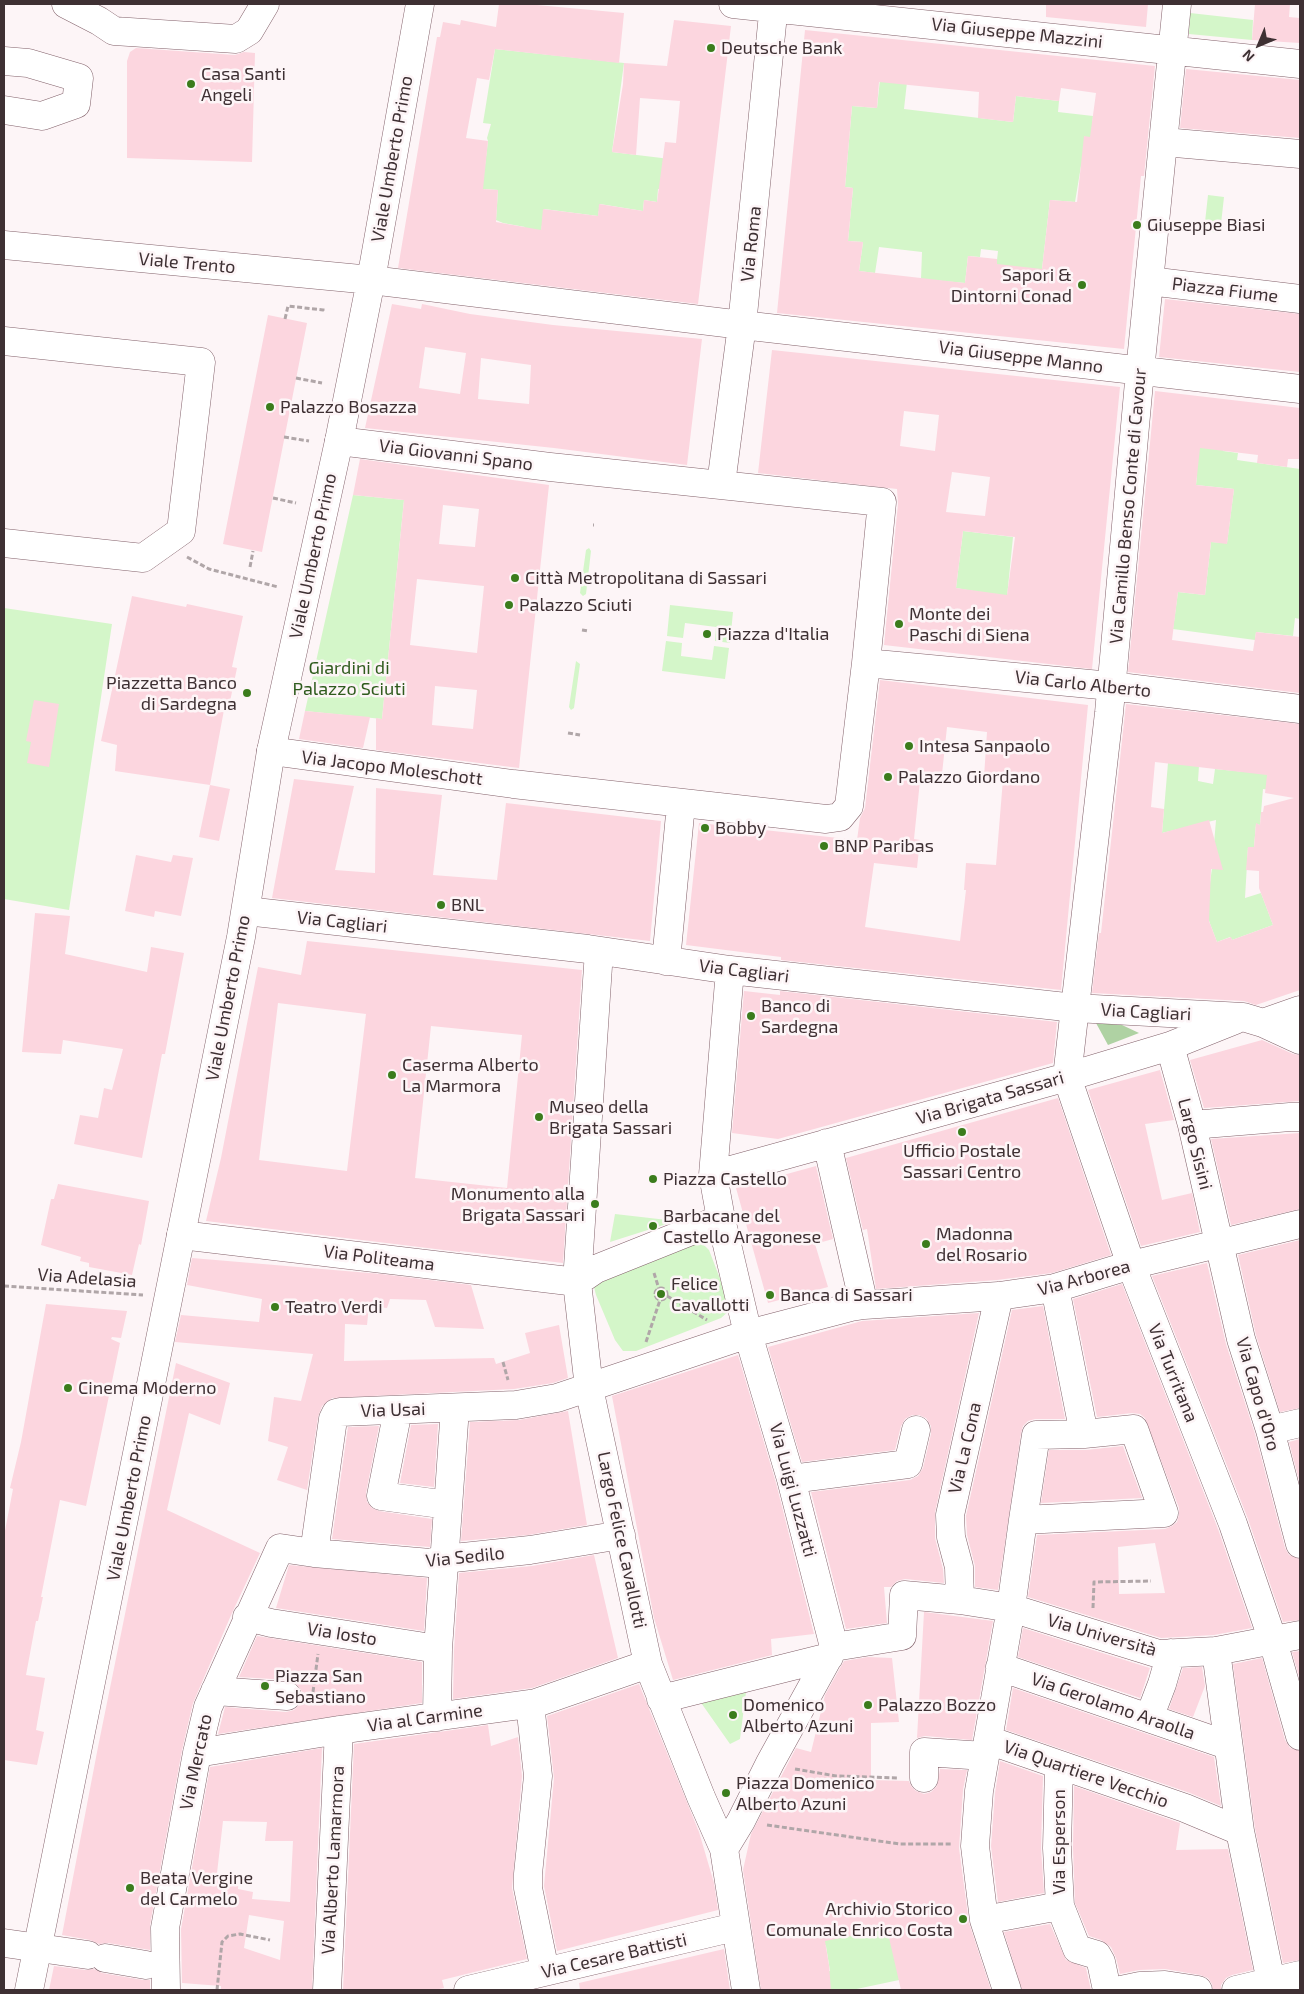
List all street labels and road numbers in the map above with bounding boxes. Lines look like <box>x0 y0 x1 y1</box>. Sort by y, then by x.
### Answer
street label: Via Giuseppe Mazzini <box>930 13 1104 53</box>
street label: Viale Umberto Primo <box>367 74 417 244</box>
street label: Via Roma <box>736 205 766 283</box>
street label: Viale Trento <box>138 248 236 278</box>
street label: Piazza Fiume <box>1171 273 1279 307</box>
street label: Via Giuseppe Manno <box>938 336 1104 378</box>
street label: Via Camillo Benso Conte di Cavour <box>1105 367 1151 645</box>
street label: Via Giovanni Spano <box>378 435 534 475</box>
street label: Viale Umberto Primo <box>285 471 341 641</box>
street label: Via Carlo Alberto <box>1014 666 1152 702</box>
street label: Via Jacopo Moleschott <box>300 746 484 790</box>
street label: Via Cagliari <box>296 907 388 937</box>
street label: Viale Umberto Primo <box>201 913 255 1083</box>
street label: Via Cagliari <box>698 955 790 987</box>
street label: Via Cagliari <box>1100 999 1192 1025</box>
street label: Via Brigata Sassari <box>914 1067 1066 1129</box>
street label: Largo Sisini <box>1173 1096 1217 1192</box>
street label: Via Politeama <box>322 1240 436 1276</box>
street label: Via Arborea <box>1035 1255 1133 1301</box>
street label: Via Adelasia <box>37 1264 137 1292</box>
street label: Via Turritana <box>1143 1321 1203 1425</box>
street label: Via Capo d'Oro <box>1231 1335 1285 1453</box>
street label: Via Usai <box>360 1398 426 1422</box>
street label: Via La Cona <box>944 1400 986 1496</box>
street label: Viale Umberto Primo <box>102 1413 156 1583</box>
street label: Via Luigi Luzzatti <box>765 1421 821 1559</box>
street label: Largo Felice Cavallotti <box>593 1450 651 1630</box>
street label: Via Sedilo <box>424 1542 506 1572</box>
street label: Via Università <box>1045 1609 1159 1661</box>
street label: Via Iosto <box>306 1618 378 1650</box>
street label: Via Gerolamo Araolla <box>1028 1668 1198 1744</box>
street label: Via al Carmine <box>366 1699 484 1737</box>
street label: Via Mercato <box>175 1712 217 1812</box>
street label: Via Quartiere Vecchio <box>1001 1736 1171 1812</box>
street label: Via Alberto Lamarmora <box>317 1765 349 1955</box>
street label: Via Esperson <box>1048 1789 1070 1895</box>
street label: Via Cesare Battisti <box>539 1929 689 1983</box>

